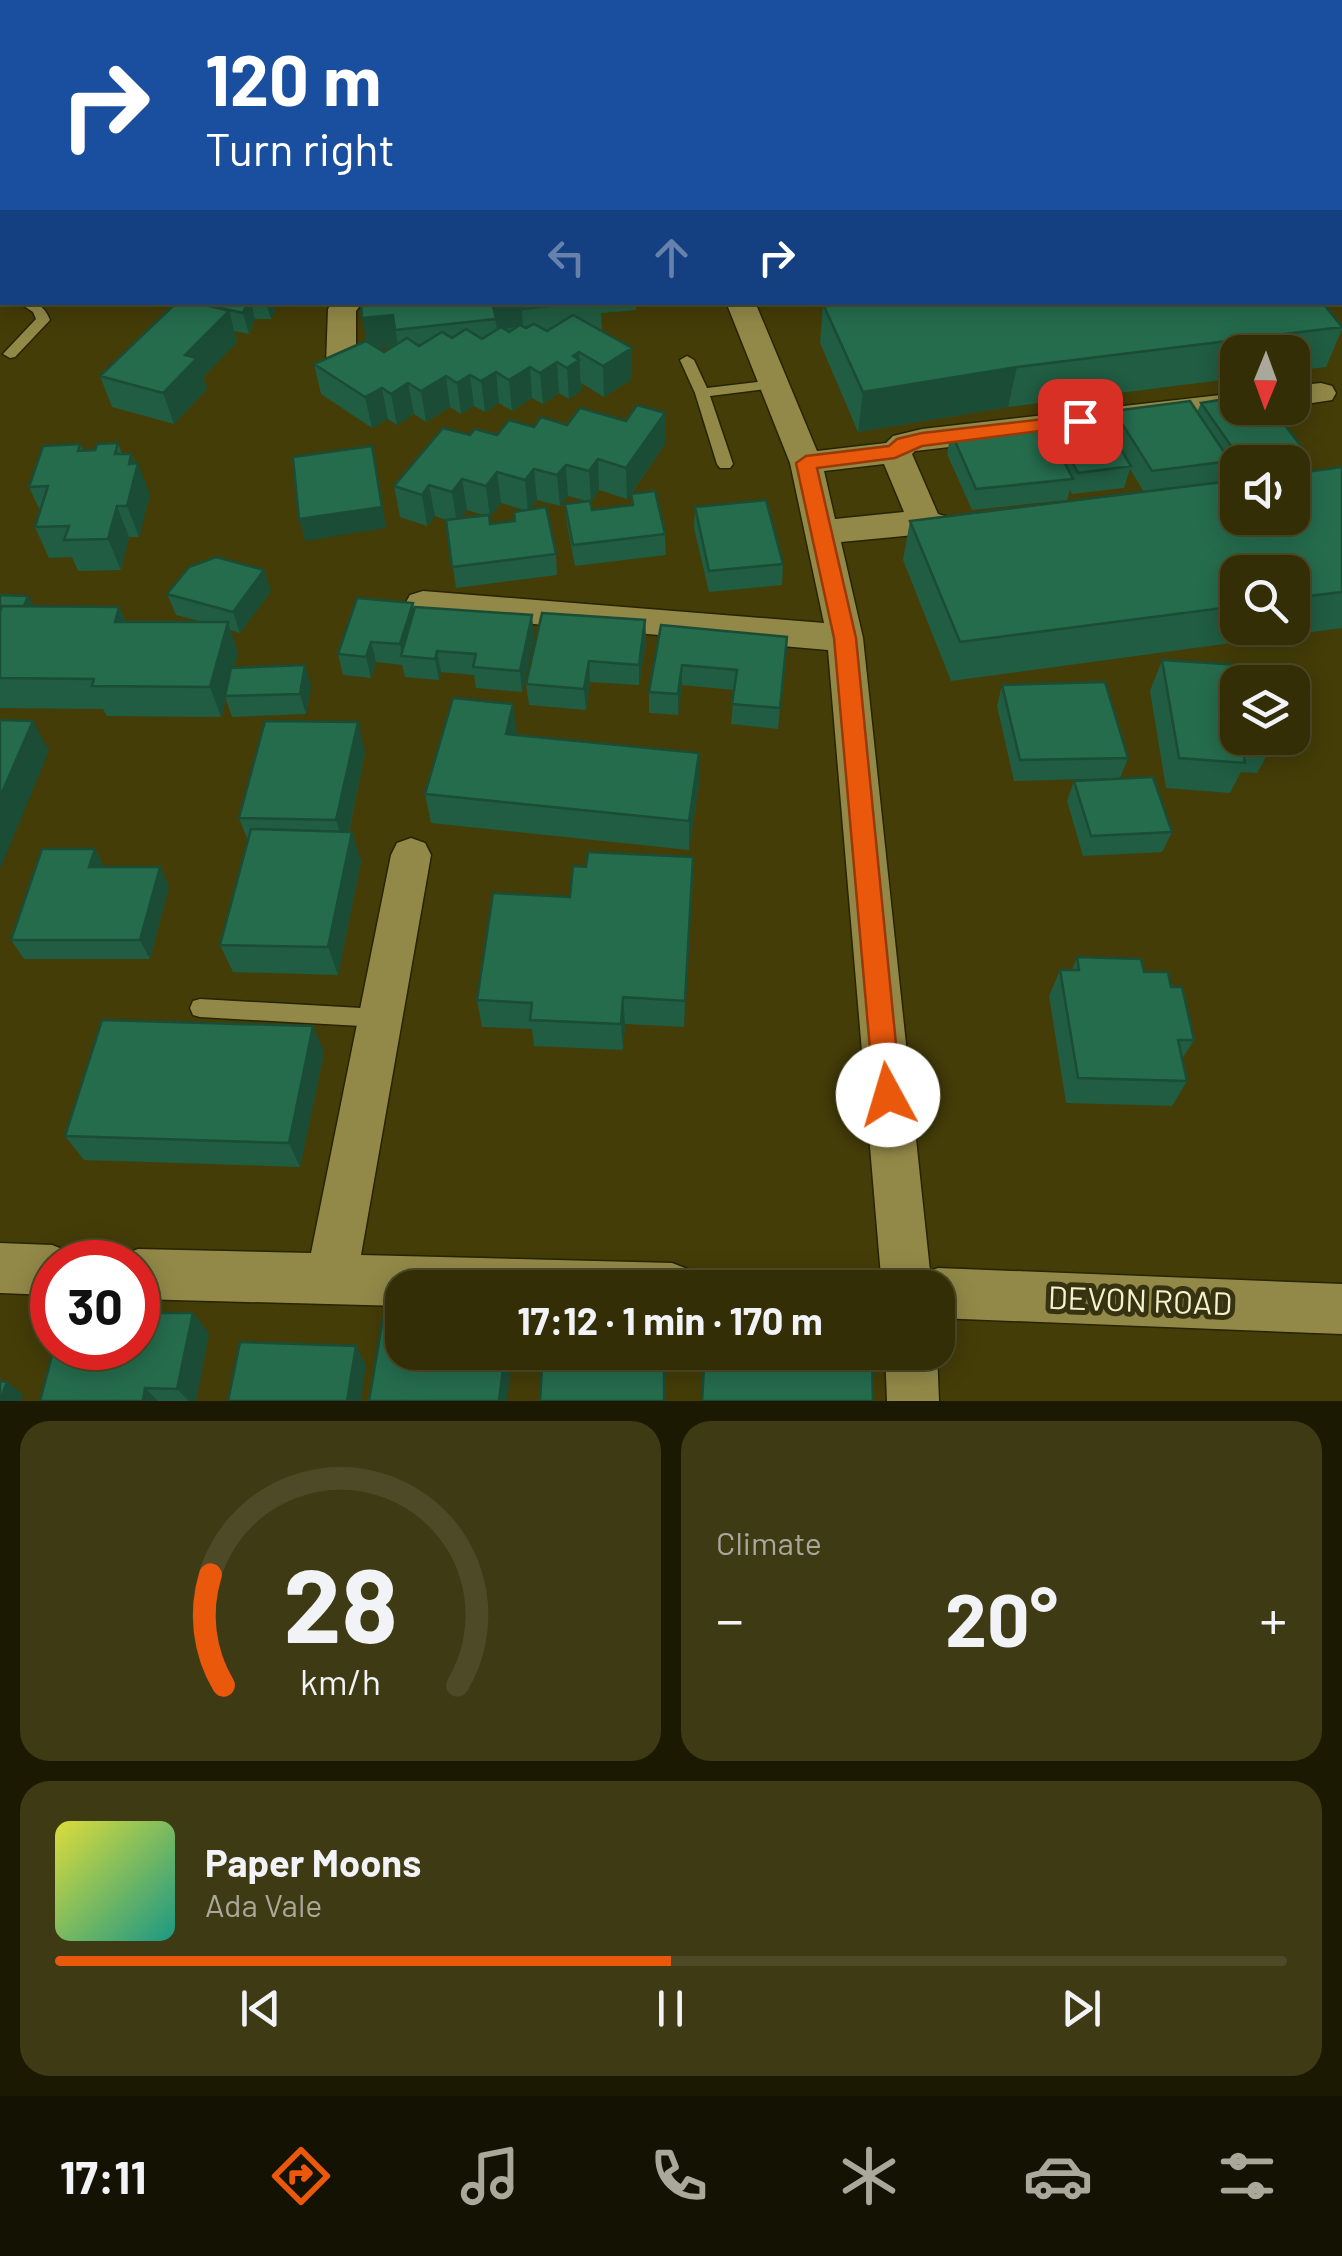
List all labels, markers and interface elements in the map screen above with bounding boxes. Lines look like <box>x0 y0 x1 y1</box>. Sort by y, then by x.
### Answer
text: 120 m <box>205 36 381 120</box>
icon: right <box>40 40 170 170</box>
text: Turn right <box>205 121 395 175</box>
icon: left <box>539 230 594 285</box>
icon: ahead <box>644 230 699 285</box>
icon: right <box>749 230 804 285</box>
north arrow <box>1220 335 1310 425</box>
map controls <box>1220 335 1310 755</box>
pin <box>1038 379 1123 464</box>
icon: arrive <box>1053 394 1108 449</box>
button: sound <box>1220 445 1310 535</box>
button: search <box>1220 555 1310 645</box>
button: layers <box>1220 665 1310 755</box>
position arrow <box>836 1043 940 1147</box>
speed limit sign: 30 <box>30 1240 160 1370</box>
street label: DEVON ROAD <box>1047 1277 1233 1321</box>
text: 17:12 · 1 min · 170 m <box>517 1297 823 1343</box>
text: Climate <box>716 1523 822 1561</box>
text: 28 <box>283 1539 398 1664</box>
text: 20° <box>945 1572 1058 1662</box>
text: − <box>716 1585 744 1651</box>
text: + <box>1259 1585 1287 1651</box>
text: km/h <box>300 1659 381 1702</box>
text: Paper Moons <box>205 1839 421 1885</box>
text: Ada Vale <box>205 1885 322 1923</box>
icon: previous <box>233 1981 288 2036</box>
icon: pause <box>643 1981 698 2036</box>
icon: next <box>1054 1981 1109 2036</box>
icon: directions <box>266 2141 336 2211</box>
icon: music <box>455 2141 525 2211</box>
icon: phone <box>644 2141 714 2211</box>
icon: climate <box>834 2141 904 2211</box>
icon: car <box>1023 2141 1093 2211</box>
icon: filters <box>1212 2141 1282 2211</box>
text: 17:11 <box>60 2149 146 2203</box>

